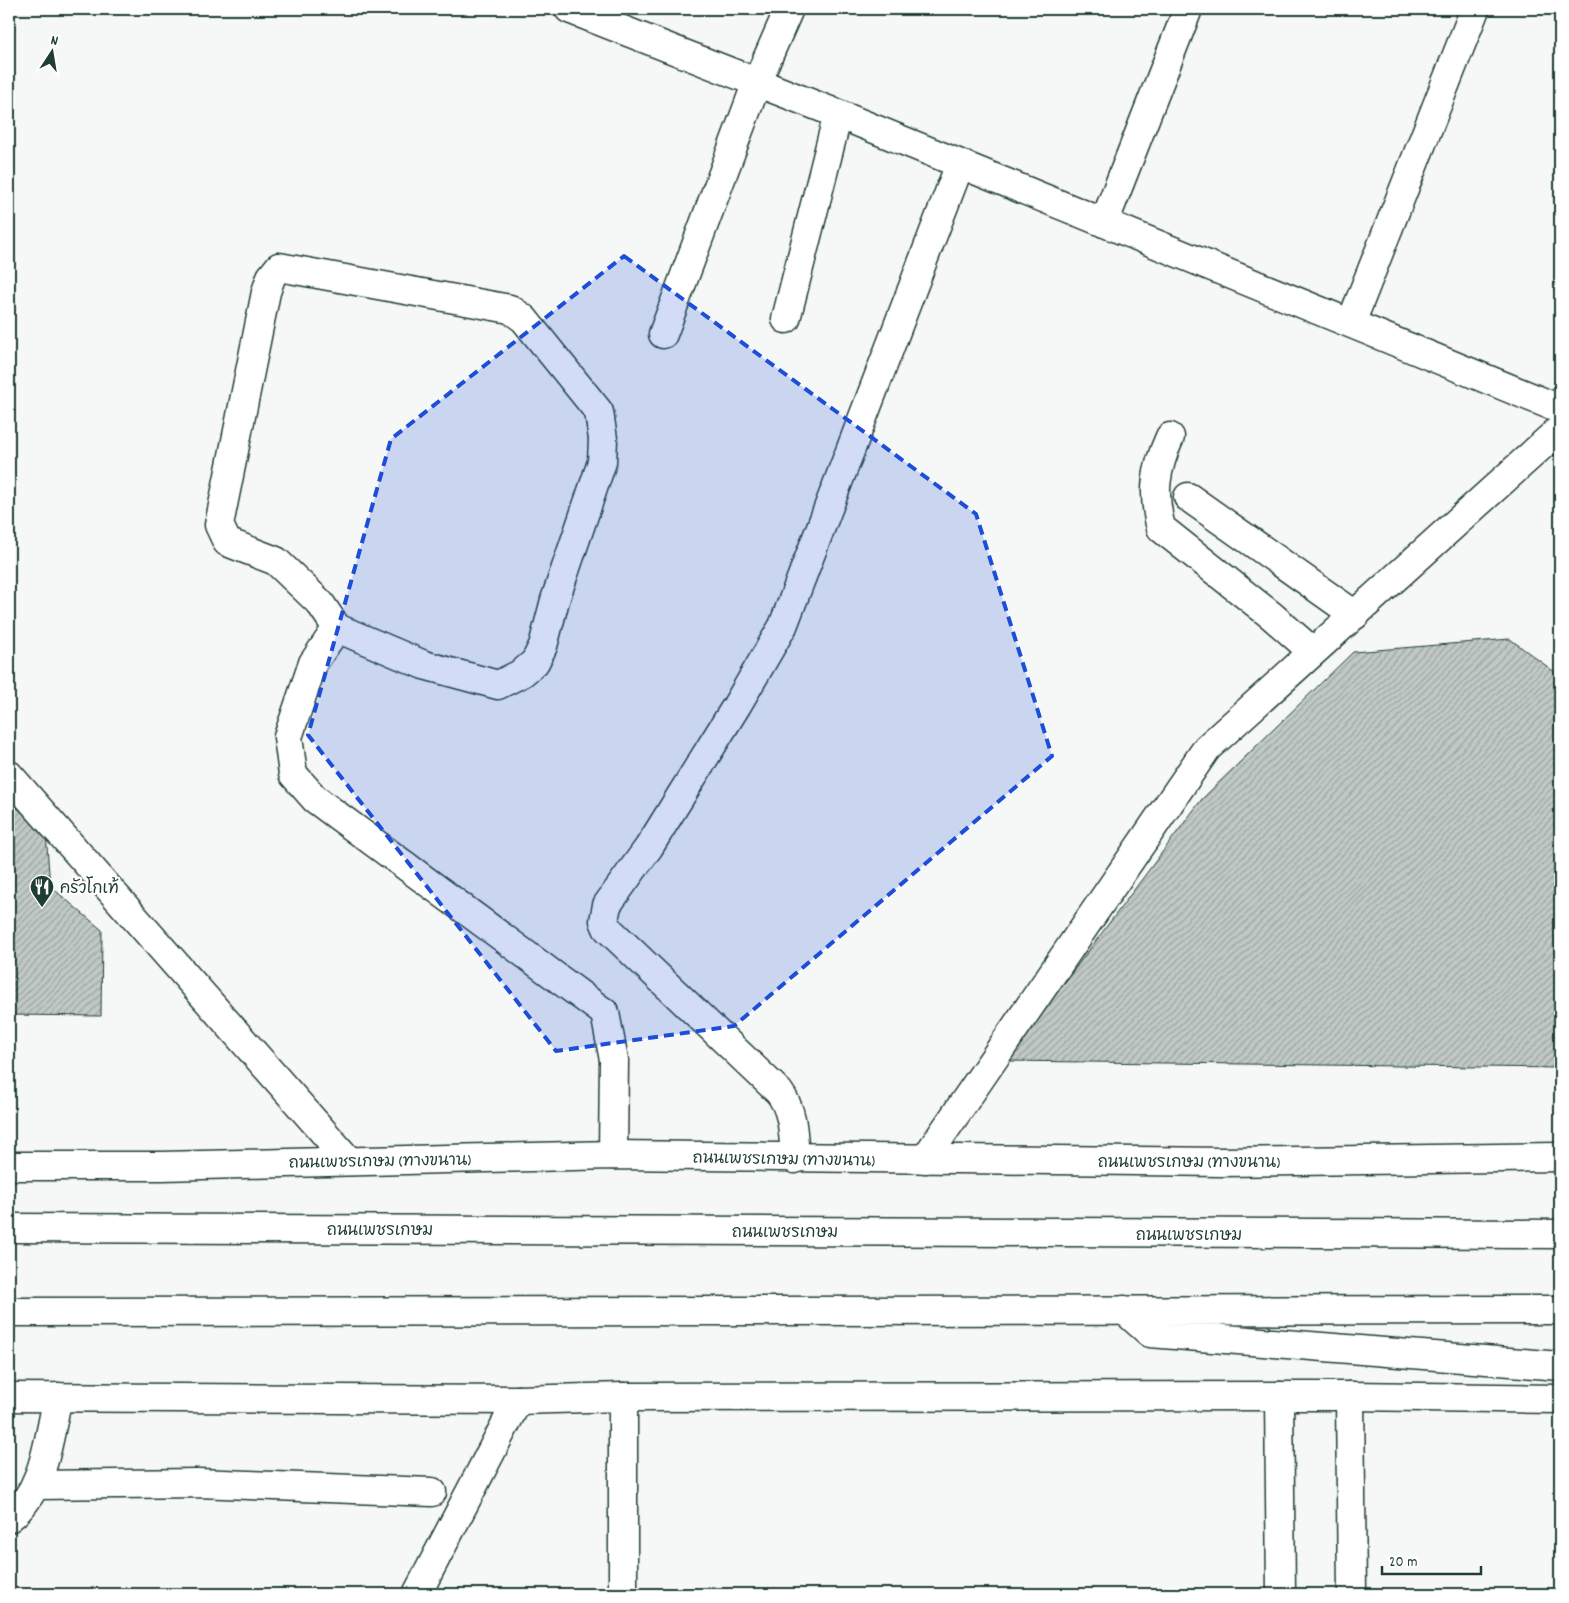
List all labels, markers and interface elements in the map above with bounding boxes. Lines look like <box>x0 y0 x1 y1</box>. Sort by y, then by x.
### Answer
north arrow <box>28 28 78 78</box>
text: N <box>49 31 60 52</box>
restaurant icon: ครัวโกเท้ <box>29 874 55 908</box>
place label: ครัวโกเท้ <box>60 876 119 901</box>
street label: ถนนเพชรเกษม (ทางขนาน) <box>692 1147 875 1174</box>
street label: ถนนเพชรเกษม (ทางขนาน) <box>289 1149 472 1176</box>
street label: ถนนเพชรเกษม (ทางขนาน) <box>1098 1152 1280 1175</box>
street label: ถนนเพชรเกษม <box>327 1220 433 1243</box>
street label: ถนนเพชรเกษม <box>732 1222 838 1245</box>
street label: ถนนเพชรเกษม <box>1136 1225 1242 1248</box>
scale bar <box>1382 1543 1480 1575</box>
text: 20 m <box>1389 1552 1417 1574</box>

